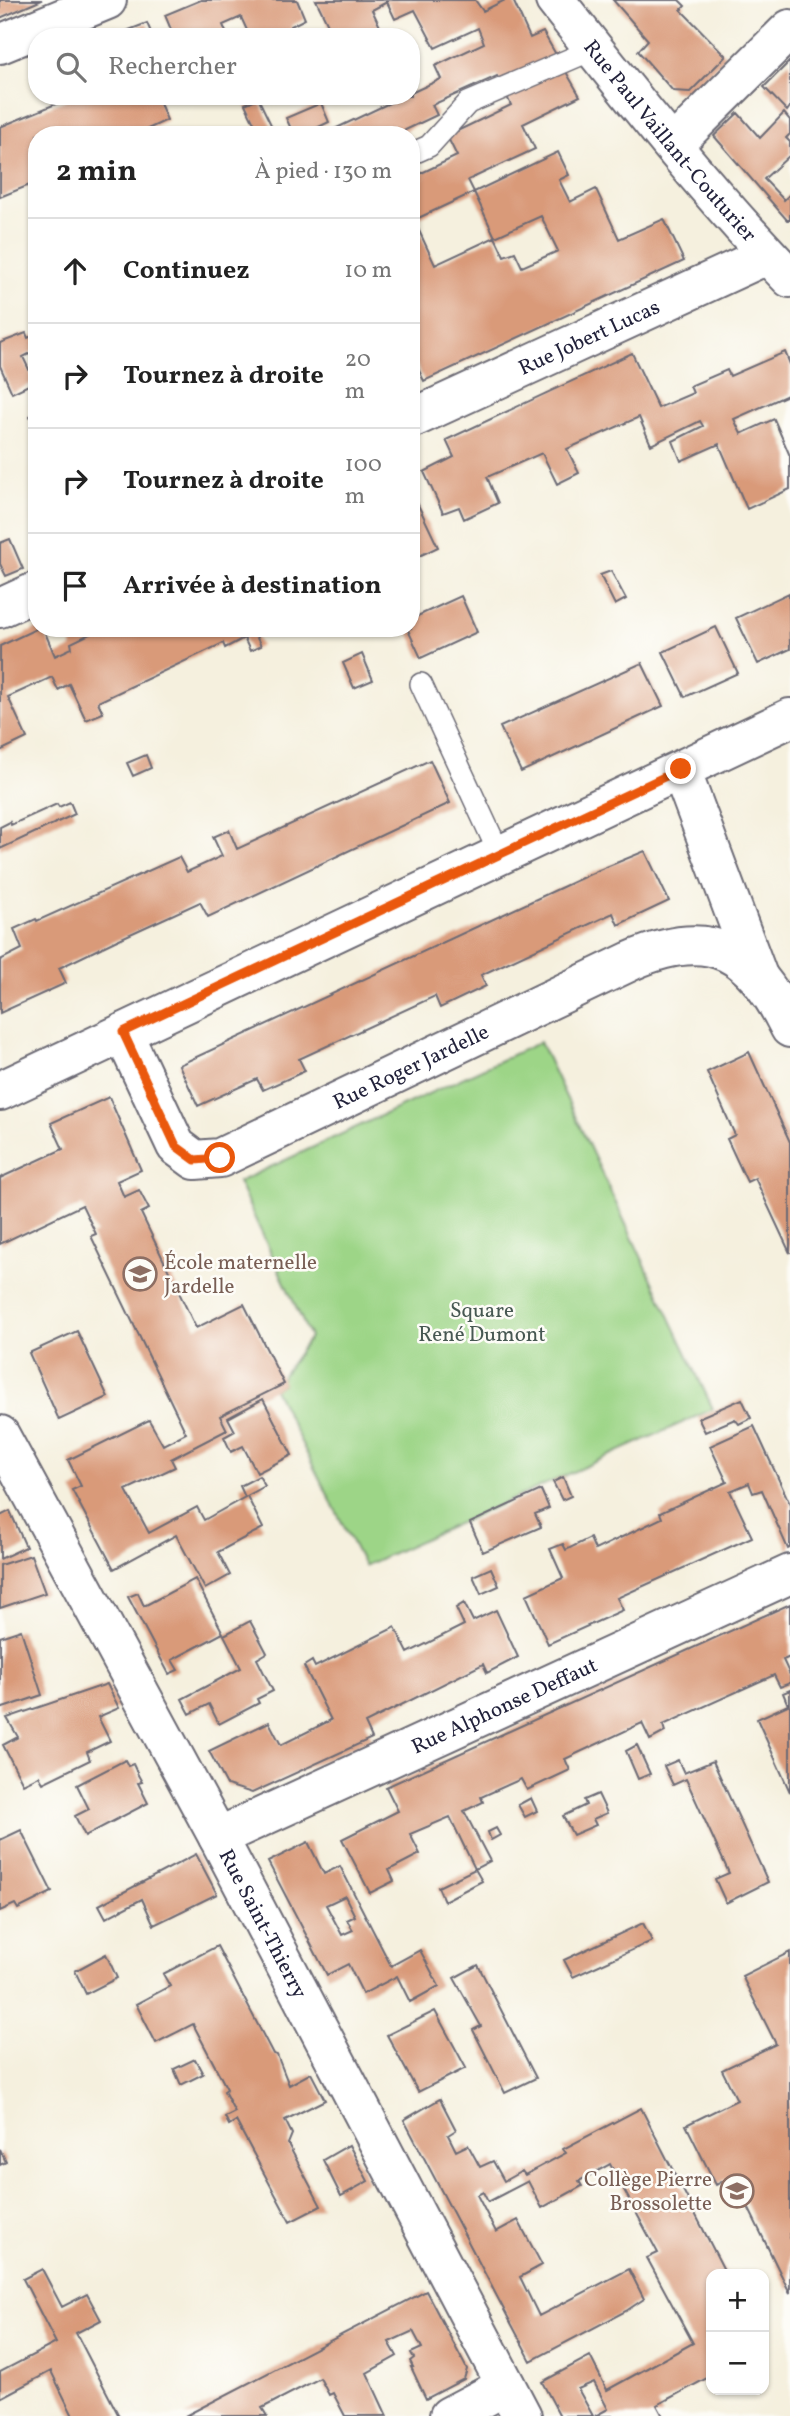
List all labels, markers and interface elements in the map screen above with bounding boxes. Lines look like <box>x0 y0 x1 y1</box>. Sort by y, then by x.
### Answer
search box <box>28 28 420 105</box>
street label: Rue Paul Vaillant-Couturier <box>576 34 763 249</box>
icon: search <box>52 48 90 86</box>
text: Rechercher <box>108 49 237 85</box>
text: 2 min <box>56 151 137 193</box>
text: À pied · 130 m <box>254 156 392 188</box>
icon: ahead <box>56 252 94 290</box>
text: Continuez <box>123 253 249 289</box>
text: 10 m <box>344 255 392 287</box>
street label: Rue Jobert Lucas <box>514 293 665 383</box>
text: 20 m <box>345 344 371 408</box>
icon: right <box>56 357 94 395</box>
text: Tournez à droite <box>123 358 324 394</box>
text: 100 m <box>345 449 382 513</box>
icon: right <box>56 462 94 500</box>
text: Tournez à droite <box>123 463 324 499</box>
icon: arrive <box>56 567 94 605</box>
text: Arrivée à destination <box>123 568 382 604</box>
route end <box>665 753 696 784</box>
street label: Rue Roger Jardelle <box>329 1018 494 1118</box>
route start <box>204 1142 235 1173</box>
place label: École maternelle Jardelle <box>164 1249 317 1302</box>
school or university icon: École maternelle Jardelle <box>121 1255 159 1293</box>
park label: Square René Dumont <box>418 1297 546 1350</box>
street label: Rue Alphonse Deffaut <box>407 1651 603 1762</box>
street label: Rue Saint-Thierry <box>211 1844 314 2005</box>
place label: Collège Pierre Brossolette <box>584 2166 712 2219</box>
school or university icon: Collège Pierre Brossolette <box>718 2172 756 2210</box>
map controls <box>706 2269 769 2395</box>
button: + <box>706 2269 769 2332</box>
button: − <box>706 2332 769 2395</box>

